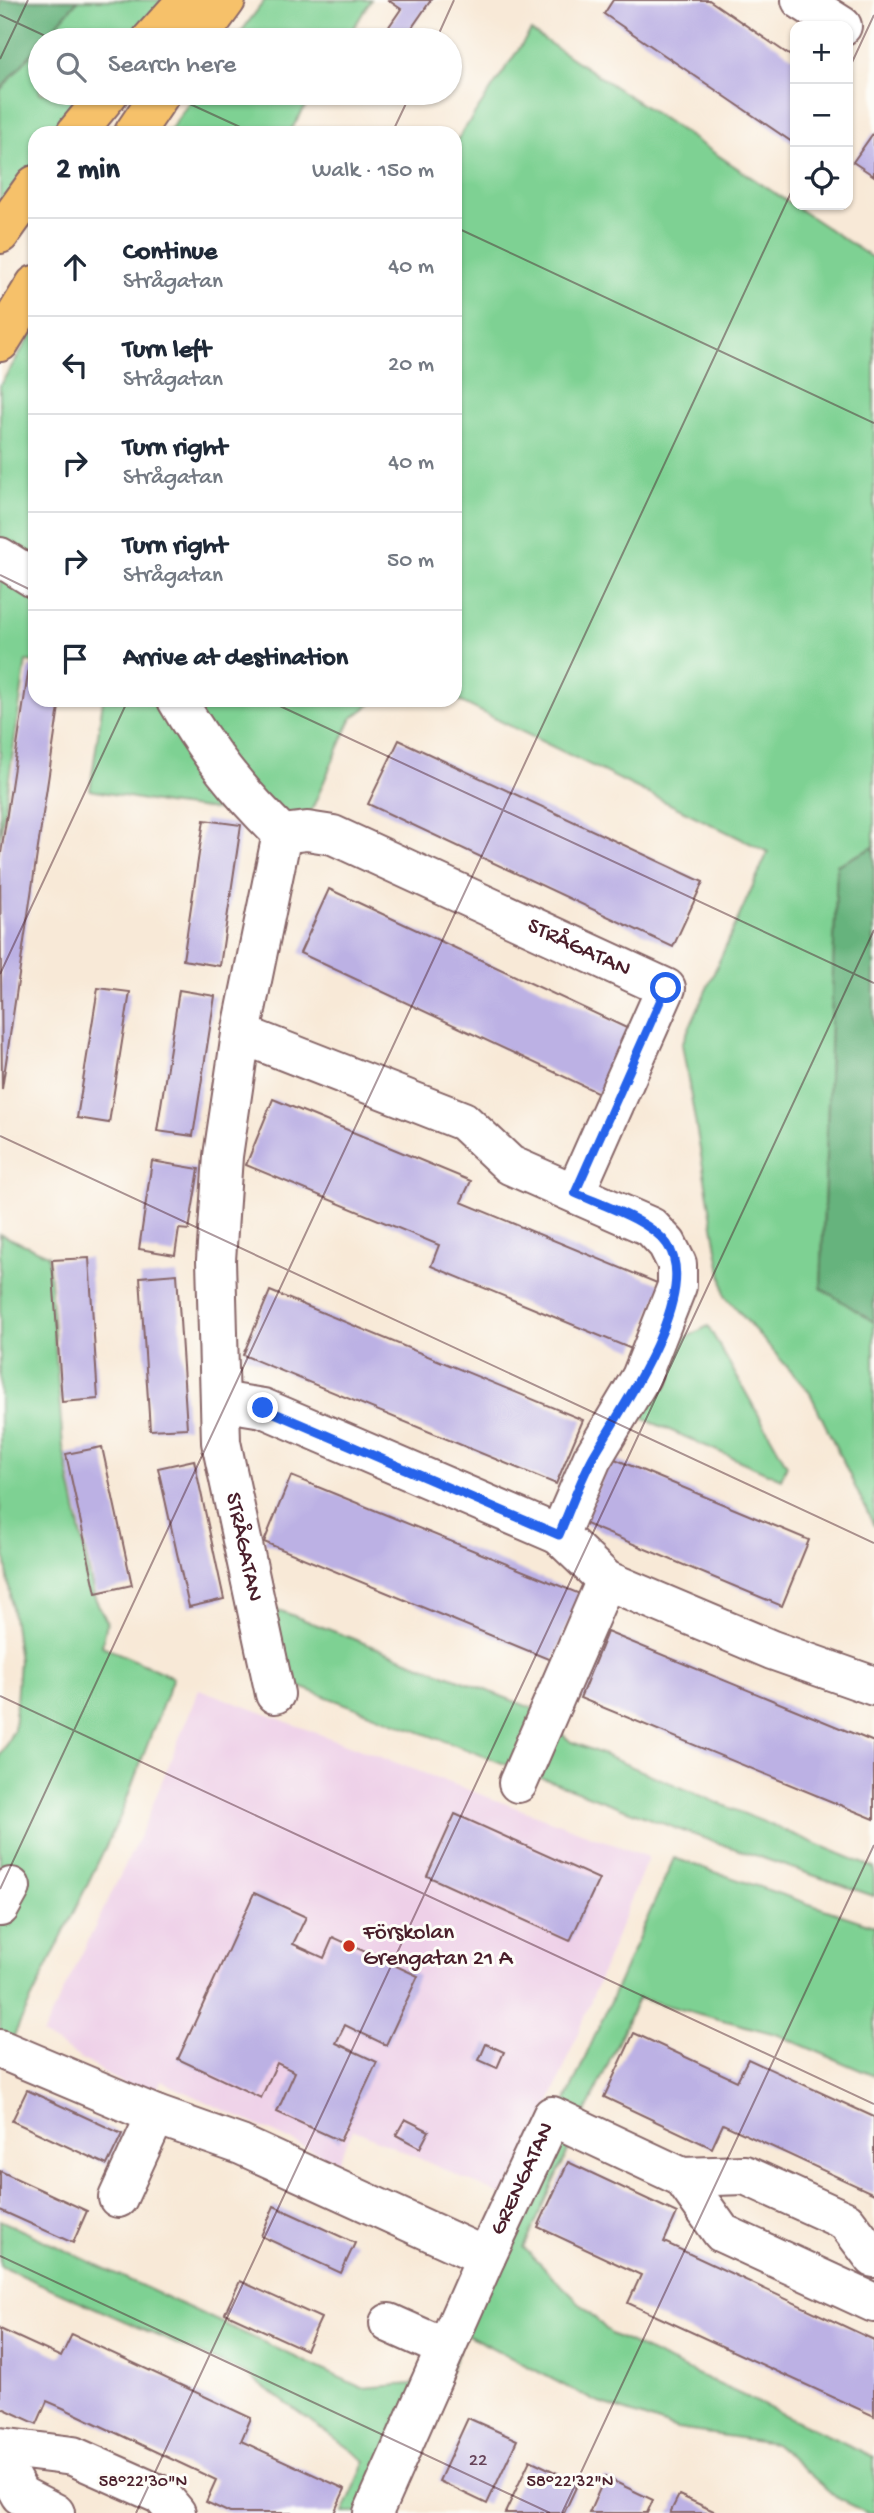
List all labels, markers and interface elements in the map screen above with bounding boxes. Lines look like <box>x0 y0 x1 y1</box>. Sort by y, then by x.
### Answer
map controls <box>790 21 853 210</box>
button: + <box>790 21 853 84</box>
search box <box>28 28 462 105</box>
icon: search <box>52 48 90 86</box>
text: Search here <box>108 51 236 82</box>
button: − <box>790 84 853 147</box>
button: locate <box>790 147 853 210</box>
text: 2 min <box>56 154 120 189</box>
text: Walk · 150 m <box>312 158 434 185</box>
text: Continue <box>123 238 217 269</box>
icon: ahead <box>56 248 94 286</box>
text: 40 m <box>388 254 434 281</box>
text: Strågatan <box>123 269 223 296</box>
text: Turn left <box>123 336 211 367</box>
icon: left <box>56 346 94 384</box>
text: 20 m <box>388 352 434 379</box>
text: Strågatan <box>123 367 223 394</box>
text: Turn right <box>123 434 227 465</box>
icon: right <box>56 444 94 482</box>
text: 40 m <box>388 450 434 477</box>
text: Strågatan <box>123 465 223 492</box>
text: Turn right <box>123 532 227 563</box>
icon: right <box>56 542 94 580</box>
text: 50 m <box>387 548 434 575</box>
text: Strågatan <box>123 563 223 590</box>
icon: arrive <box>56 640 94 678</box>
text: Arrive at destination <box>123 644 348 675</box>
street label: STRÅGATAN <box>523 913 635 983</box>
route start <box>650 972 681 1003</box>
route end <box>247 1392 278 1423</box>
street label: STRÅGATAN <box>219 1490 268 1604</box>
place label: Förskolan Grengatan 21 A <box>362 1920 514 1973</box>
marker: Förskolan Grengatan 21 A <box>341 1938 357 1954</box>
street label: GRENGATAN <box>485 2118 561 2240</box>
house number: 22 <box>469 2450 487 2473</box>
text: 58°22'30"N <box>99 2472 187 2493</box>
text: 58°22'32"N <box>526 2472 614 2493</box>

